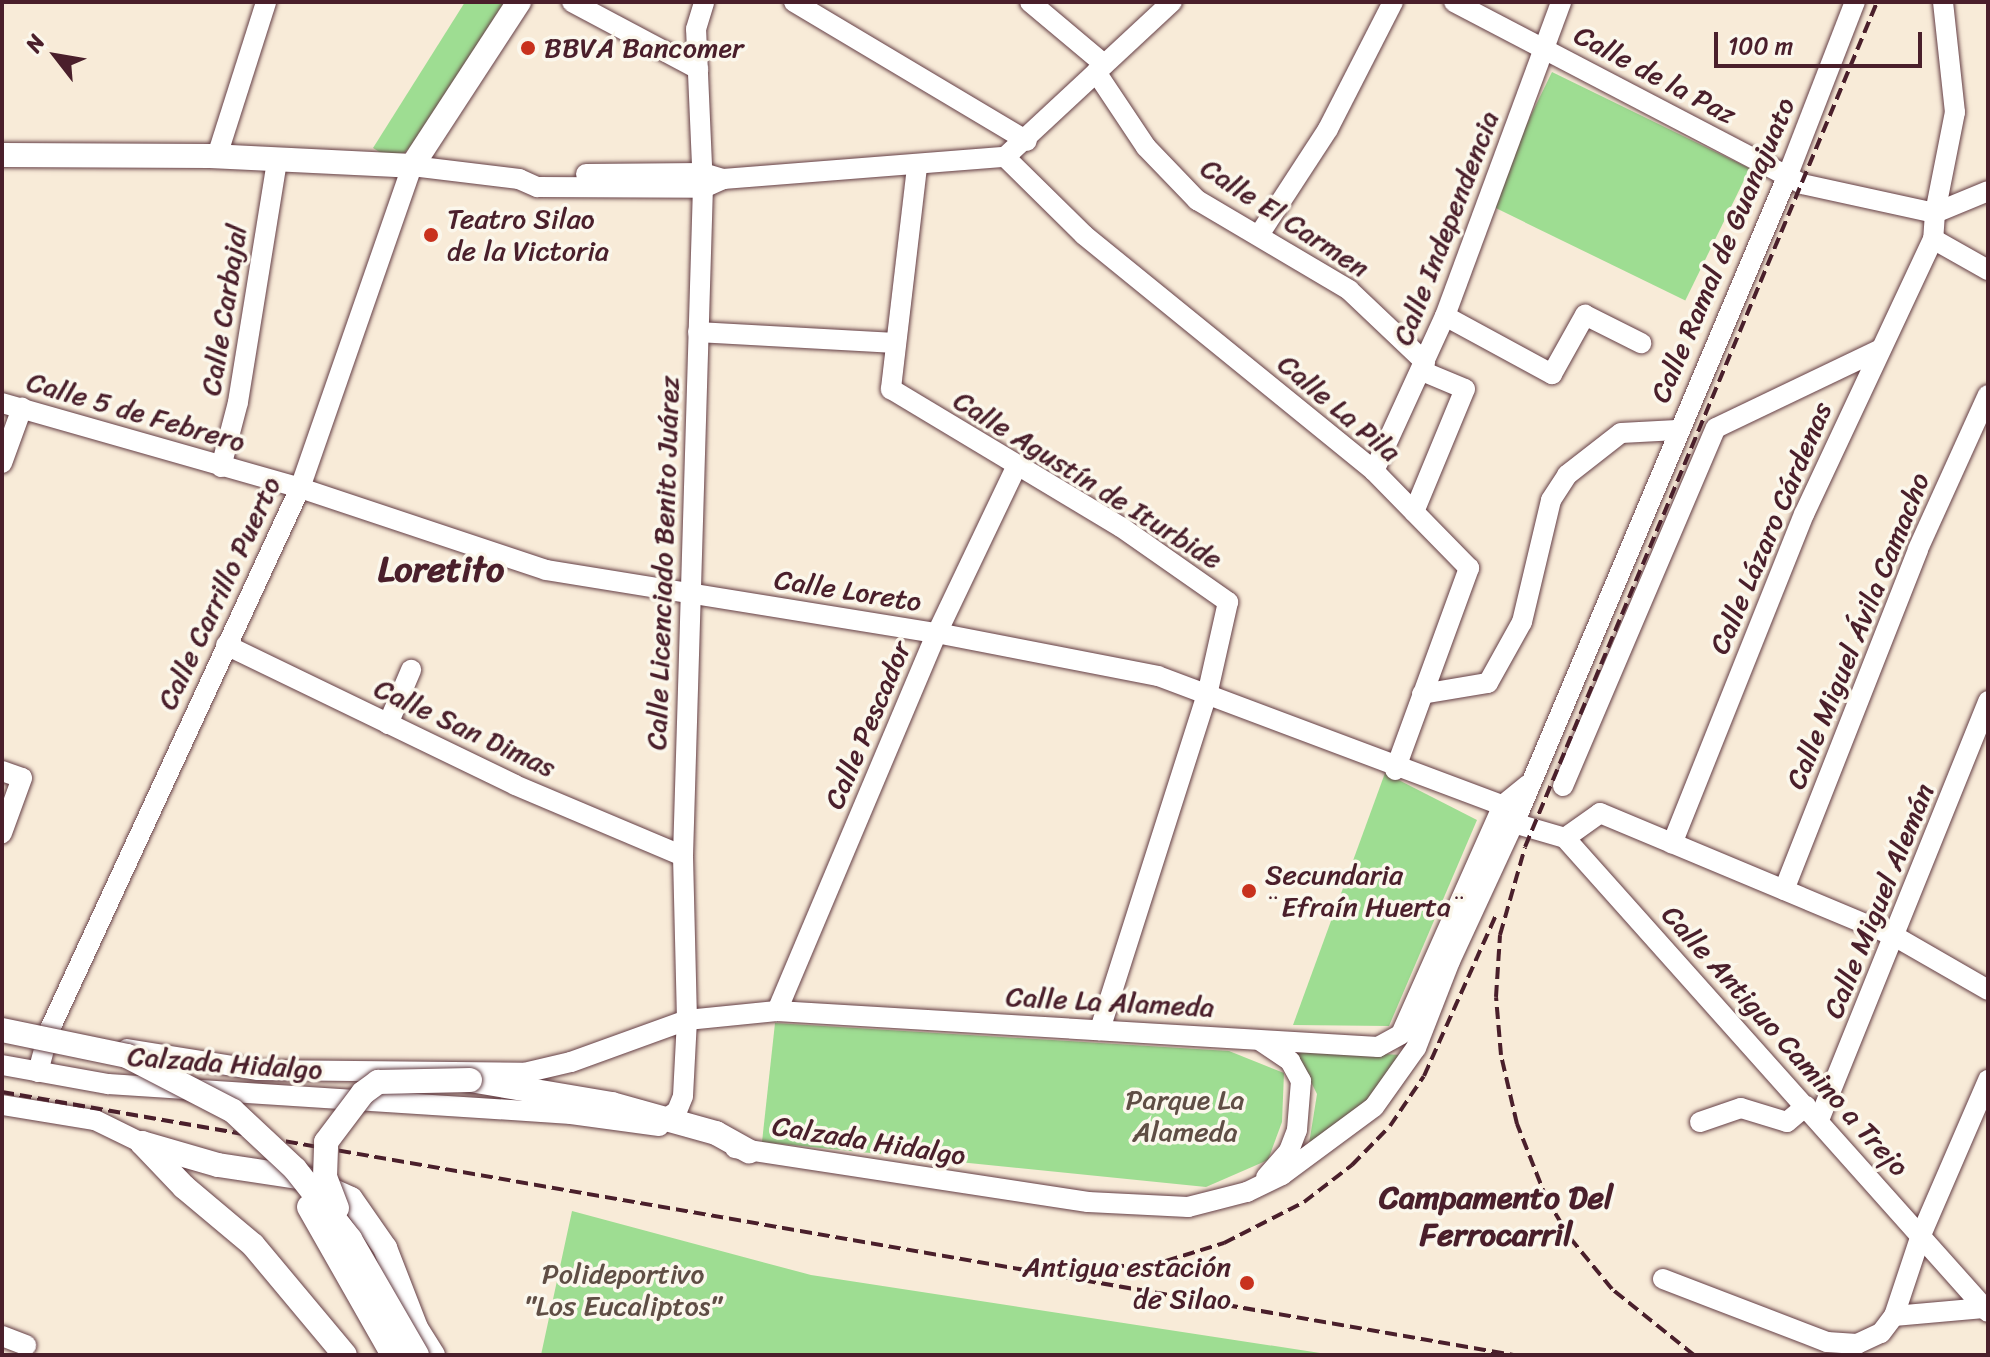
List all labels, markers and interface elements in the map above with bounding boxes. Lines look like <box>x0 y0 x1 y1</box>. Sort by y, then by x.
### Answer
north arrow <box>16 16 96 96</box>
scale bar <box>1718 16 1926 66</box>
street label: Calle de la Paz <box>1568 18 1742 132</box>
text: 100 m <box>1728 25 1793 67</box>
text: N <box>14 27 56 60</box>
place label: BBVA Bancomer <box>544 31 743 65</box>
marker: BBVA Bancomer <box>519 39 537 57</box>
street label: Calle Ramal de Guanajuato <box>1644 93 1802 407</box>
street label: Calle Independencia <box>1386 106 1506 350</box>
street label: Calle El Carmen <box>1194 151 1376 285</box>
place label: Teatro Silao de la Victoria <box>447 202 611 268</box>
street label: Calle Carbajal <box>194 223 254 397</box>
marker: Teatro Silao de la Victoria <box>422 226 440 244</box>
street label: Calle La Pila <box>1271 347 1407 469</box>
street label: Calle 5 de Febrero <box>23 365 249 459</box>
street label: Calle Licenciado Benito Juárez <box>640 375 686 751</box>
street label: Calle Agustín de Iturbide <box>948 384 1228 576</box>
street label: Calle Lázaro Cárdenas <box>1703 397 1839 659</box>
street label: Calle Miguel Ávila Camacho <box>1780 469 1936 793</box>
street label: Calle Carrillo Puerto <box>150 472 288 714</box>
district label: Loretito <box>378 548 504 592</box>
street label: Calle Loreto <box>772 563 924 619</box>
street label: Calle Pescador <box>817 635 919 815</box>
street label: Calle San Dimas <box>369 671 561 785</box>
street label: Calle Miguel Alemán <box>1817 779 1941 1023</box>
place label: Secundaria ¨Efraín Huerta¨ <box>1265 858 1468 924</box>
marker: Secundaria ¨Efraín Huerta¨ <box>1240 882 1258 900</box>
street label: Calle Antiguo Camino a Trejo <box>1654 898 1916 1184</box>
street label: Calle La Alameda <box>1005 980 1215 1024</box>
street label: Calzada Hidalgo <box>126 1039 324 1087</box>
park label: Parque La Alameda <box>1126 1083 1244 1149</box>
street label: Calzada Hidalgo <box>770 1109 968 1173</box>
district label: Campamento Del Ferrocarril <box>1379 1180 1613 1255</box>
place label: Antigua estación de Silao <box>1023 1250 1231 1316</box>
park label: Polideportivo "Los Eucaliptos" <box>524 1257 722 1323</box>
marker: Antigua estación de Silao <box>1238 1274 1256 1292</box>

